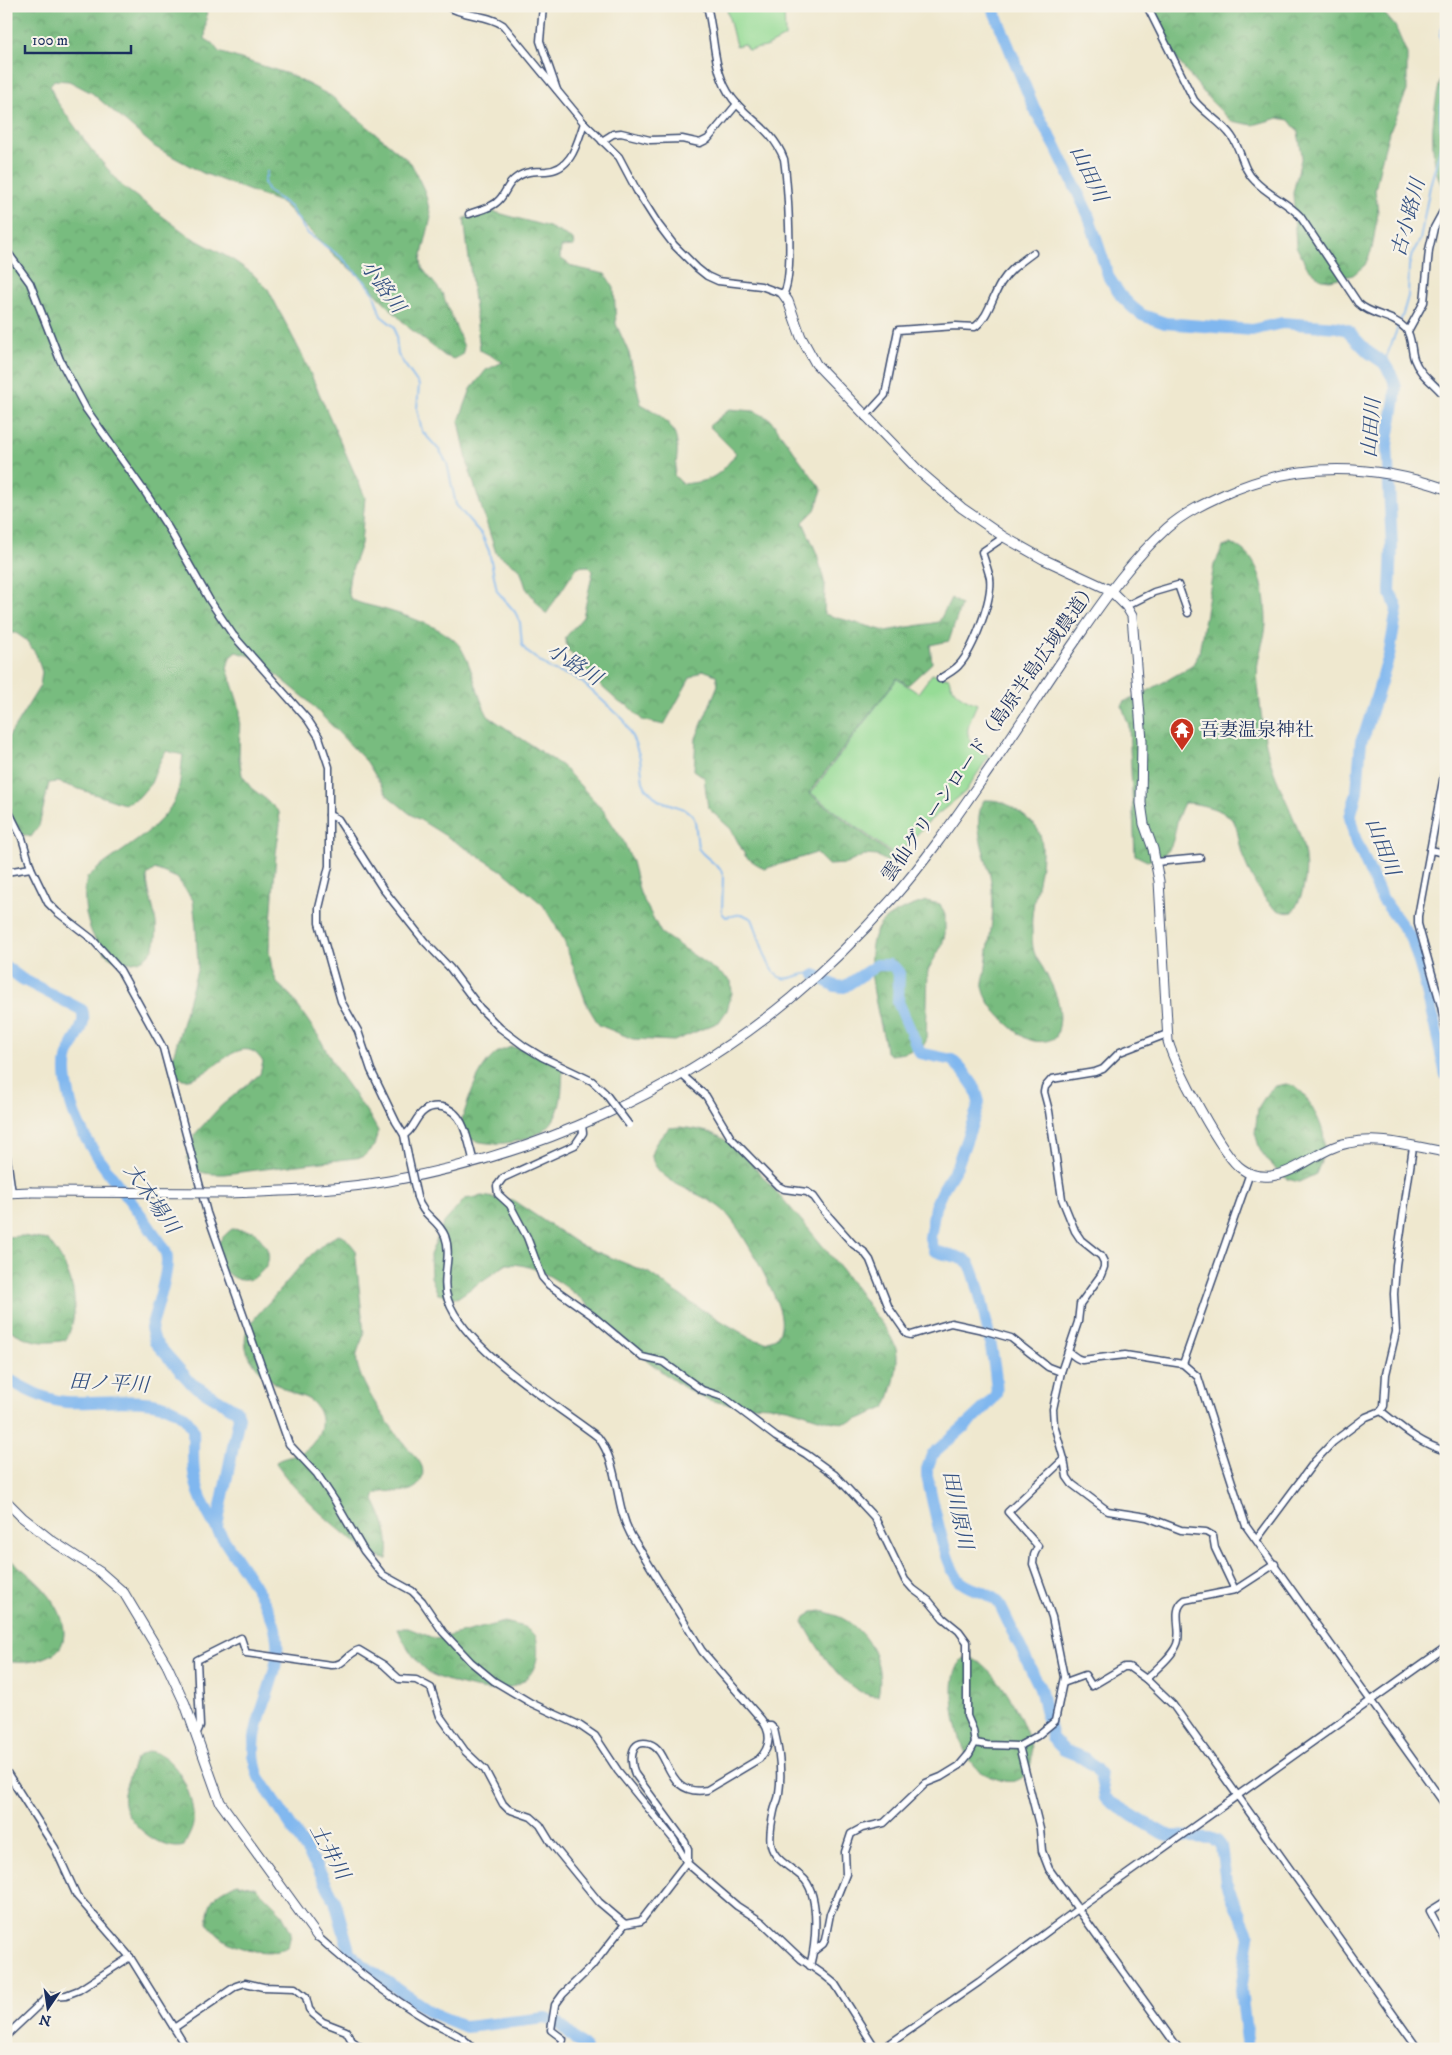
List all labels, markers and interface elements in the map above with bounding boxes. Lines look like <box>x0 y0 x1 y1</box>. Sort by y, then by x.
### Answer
scale bar <box>25 22 131 54</box>
text: 100 m <box>32 31 68 50</box>
water label: 山田川 <box>1064 142 1113 208</box>
water label: 古小路川 <box>1387 174 1432 260</box>
water label: 小路川 <box>354 255 411 320</box>
water label: 山田川 <box>1357 395 1387 459</box>
street label: 雲仙グリーンロード（島原半島広域農道） <box>877 578 1103 886</box>
water label: 小路川 <box>542 638 608 693</box>
temple icon: 吾妻温泉神社 <box>1169 717 1195 751</box>
place label: 吾妻温泉神社 <box>1200 719 1314 742</box>
water label: 山田川 <box>1360 815 1405 881</box>
water label: 大木場川 <box>118 1159 185 1241</box>
water label: 田ノ平川 <box>68 1369 152 1399</box>
water label: 田川原川 <box>936 1468 978 1554</box>
water label: 土井川 <box>304 1820 355 1886</box>
north arrow <box>22 1982 72 2032</box>
text: N <box>37 2010 53 2030</box>

